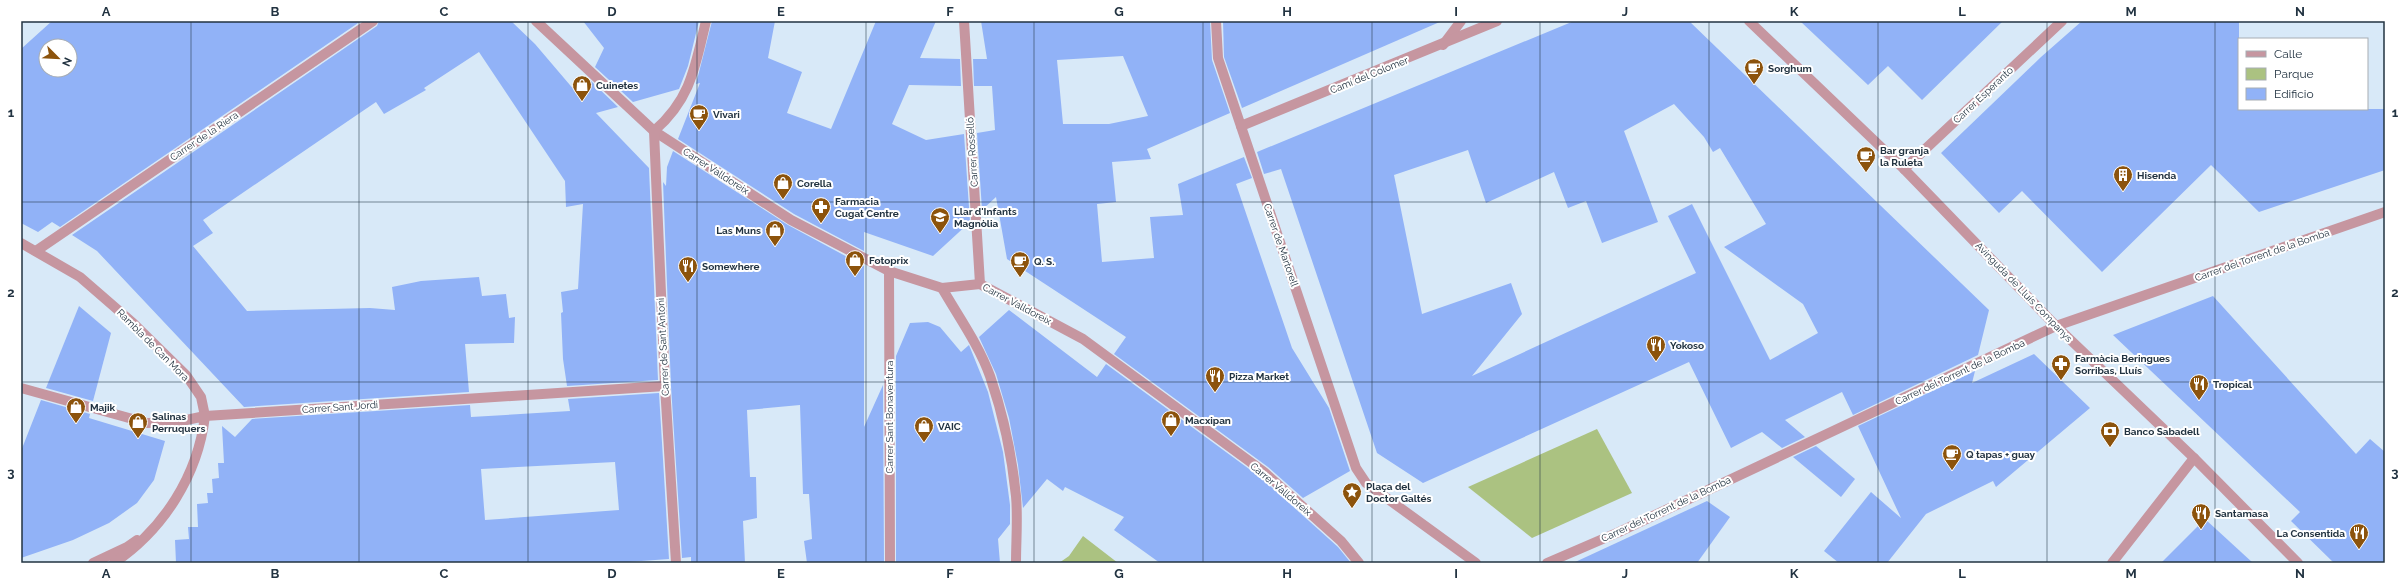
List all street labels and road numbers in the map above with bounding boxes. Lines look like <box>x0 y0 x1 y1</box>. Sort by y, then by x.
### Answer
street label: Camí del Colomer <box>1328 54 1410 96</box>
street label: Carrer Esperanto <box>1951 64 2015 126</box>
street label: Carrer de la Riera <box>168 109 240 163</box>
street label: Carrer Rosselló <box>964 117 980 187</box>
street label: Carrer Valldoreix <box>681 146 751 196</box>
street label: Carrer de Martorell <box>1262 202 1300 288</box>
street label: Carrer del Torrent de la Bomba <box>2193 227 2331 283</box>
street label: Avinguda de Lluís Companys <box>1973 240 2075 344</box>
street label: Carrer Valldoreix <box>981 281 1053 327</box>
street label: Carrer de Sant Antoni <box>655 298 671 396</box>
street label: Rambla de Can Mora <box>115 307 191 383</box>
street label: Carrer del Torrent de la Bomba <box>1893 337 2027 407</box>
street label: Carrer Sant Bonaventura <box>884 361 895 473</box>
street label: Carrer Sant Jordi <box>302 399 378 415</box>
street label: Carrer Valldoreix <box>1248 460 1314 518</box>
street label: Carrer del Torrent de la Bomba <box>1599 474 1733 544</box>

